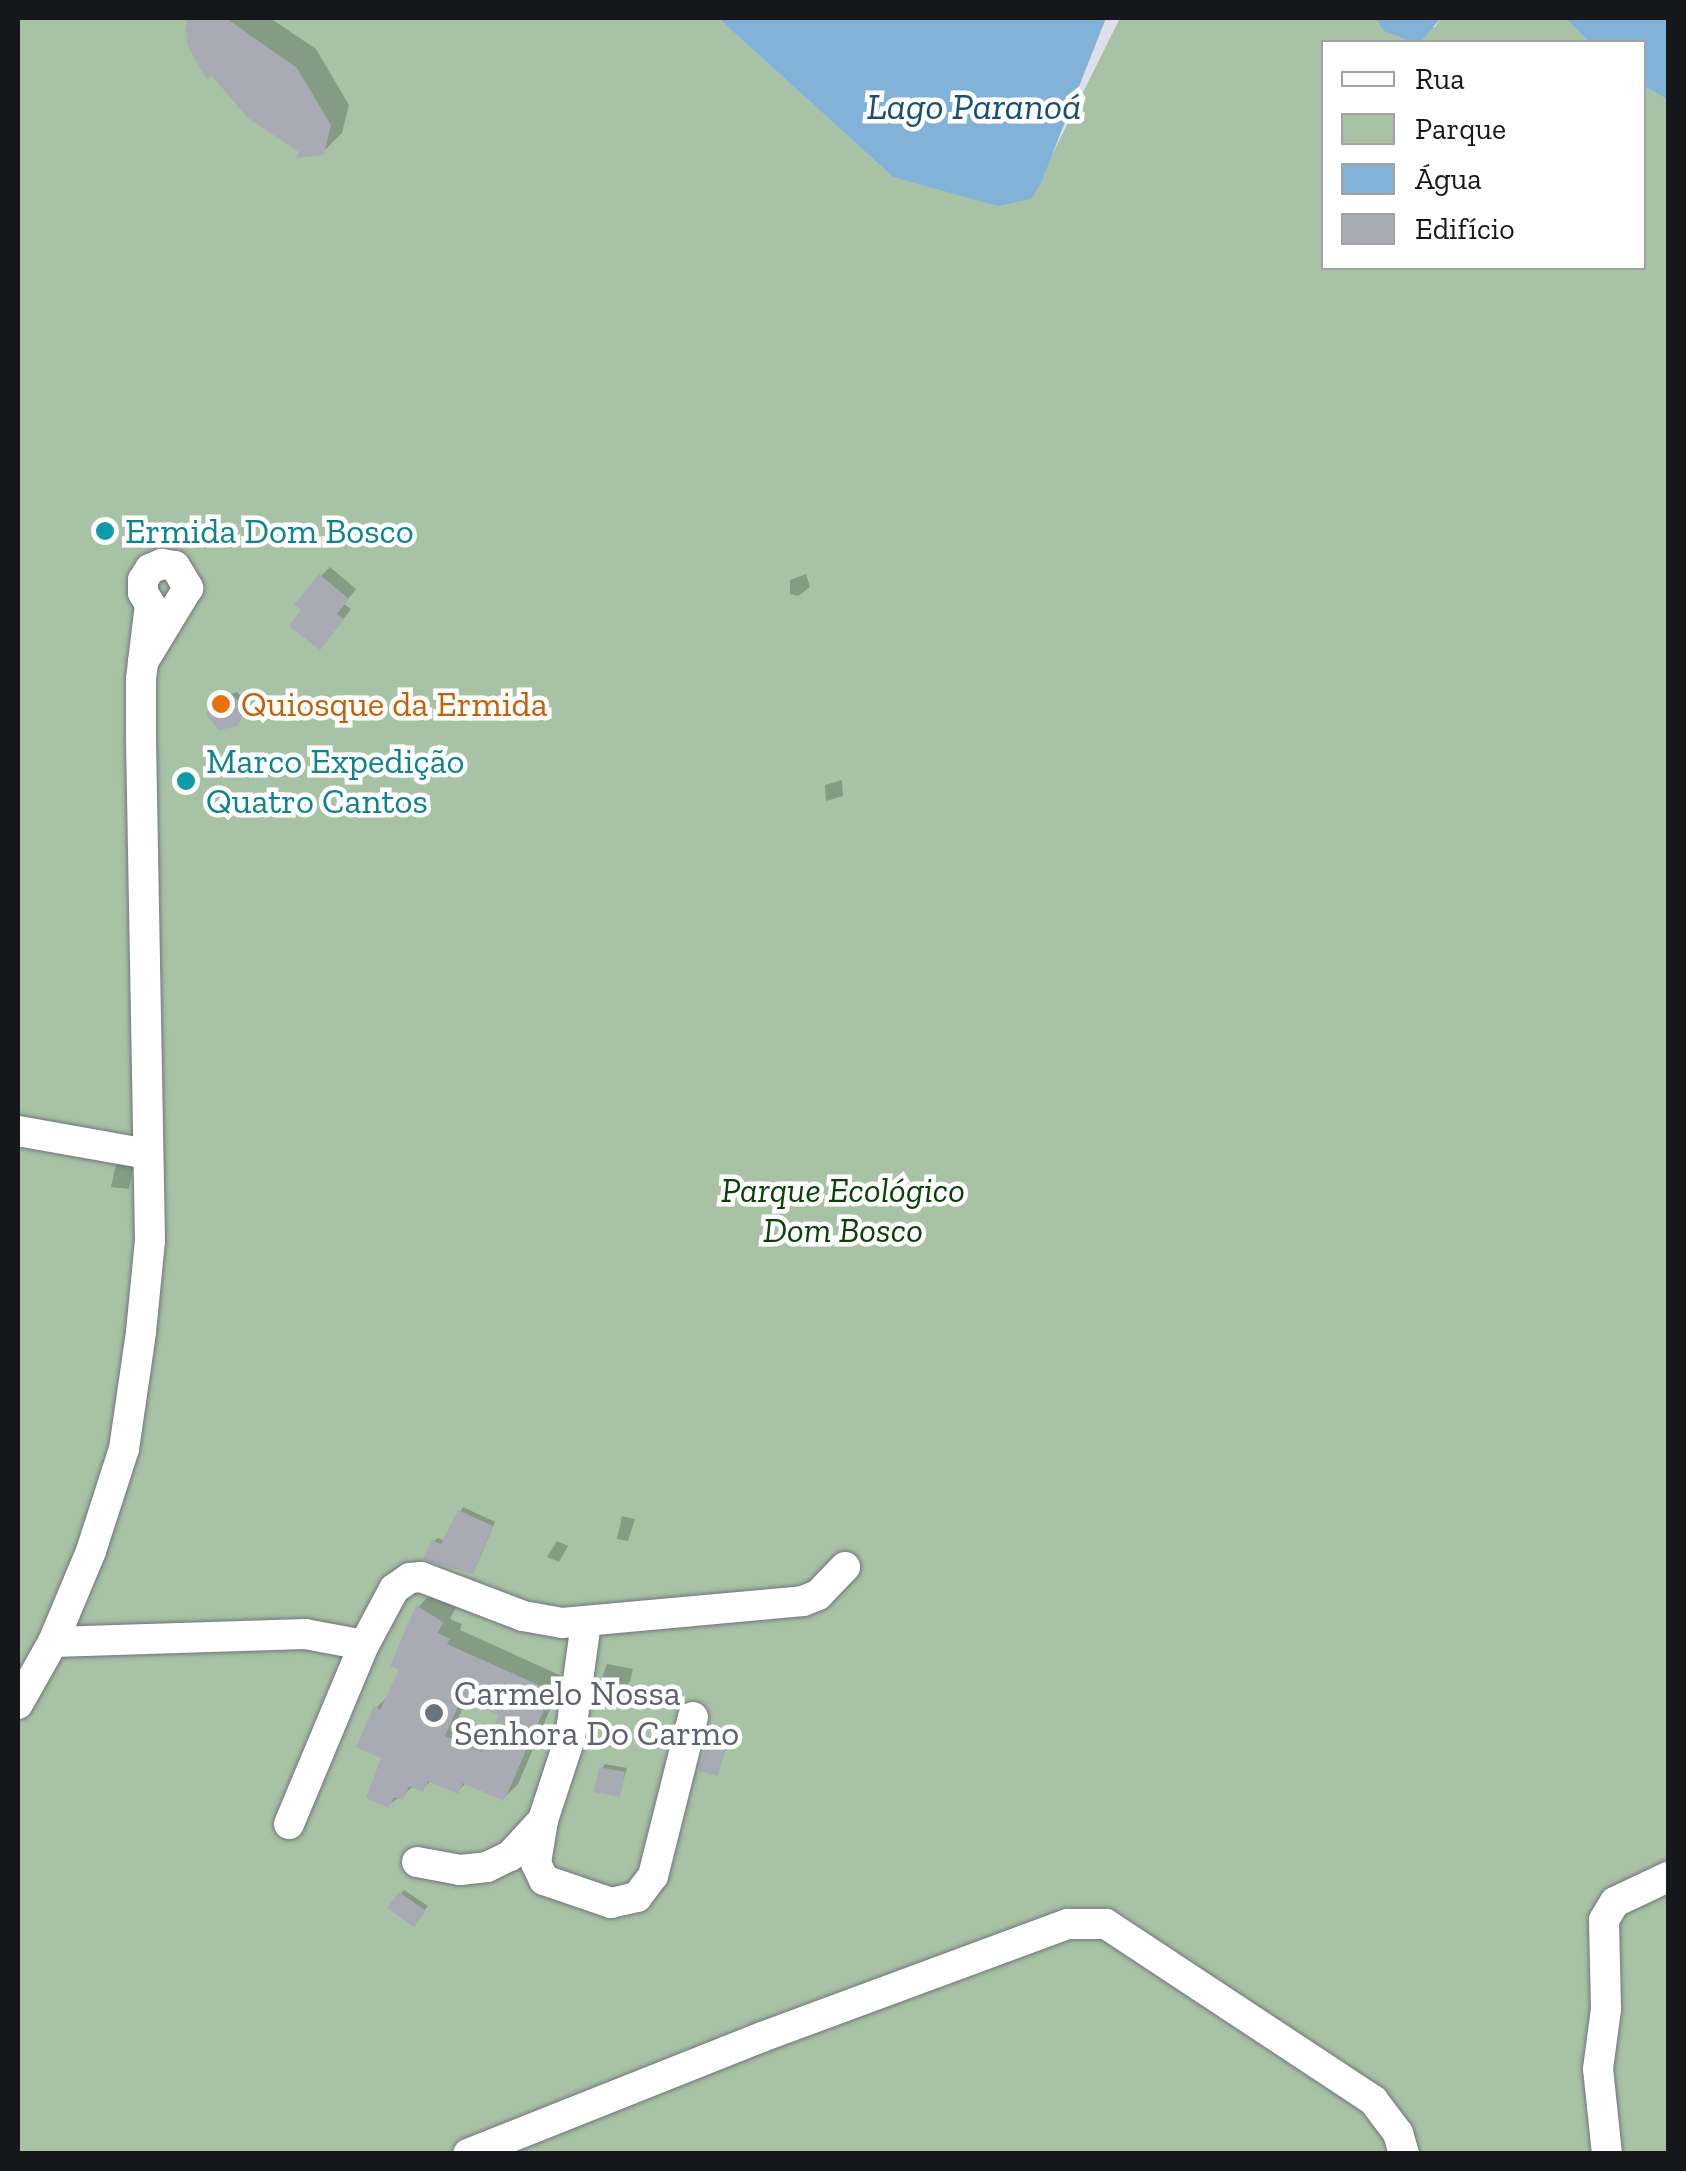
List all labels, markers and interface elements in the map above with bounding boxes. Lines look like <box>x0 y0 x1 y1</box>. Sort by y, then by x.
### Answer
legend <box>1321 40 1646 270</box>
text: Rua <box>1415 61 1465 97</box>
water label: Lago Paranoá <box>867 84 1081 130</box>
text: Parque <box>1415 111 1506 147</box>
text: Água <box>1415 161 1482 197</box>
text: Edifício <box>1415 211 1515 247</box>
place label: Ermida Dom Bosco <box>125 510 414 552</box>
marker: Ermida Dom Bosco <box>94 520 116 542</box>
place label: Quiosque da Ermida <box>241 683 548 725</box>
marker: Quiosque da Ermida <box>210 693 232 715</box>
place label: Marco Expedição Quatro Cantos <box>206 740 465 822</box>
marker: Marco Expedição Quatro Cantos <box>175 770 197 792</box>
park label: Parque Ecológico Dom Bosco <box>721 1169 965 1251</box>
place label: Carmelo Nossa Senhora Do Carmo <box>454 1672 739 1754</box>
marker: Carmelo Nossa Senhora Do Carmo <box>423 1702 445 1724</box>

